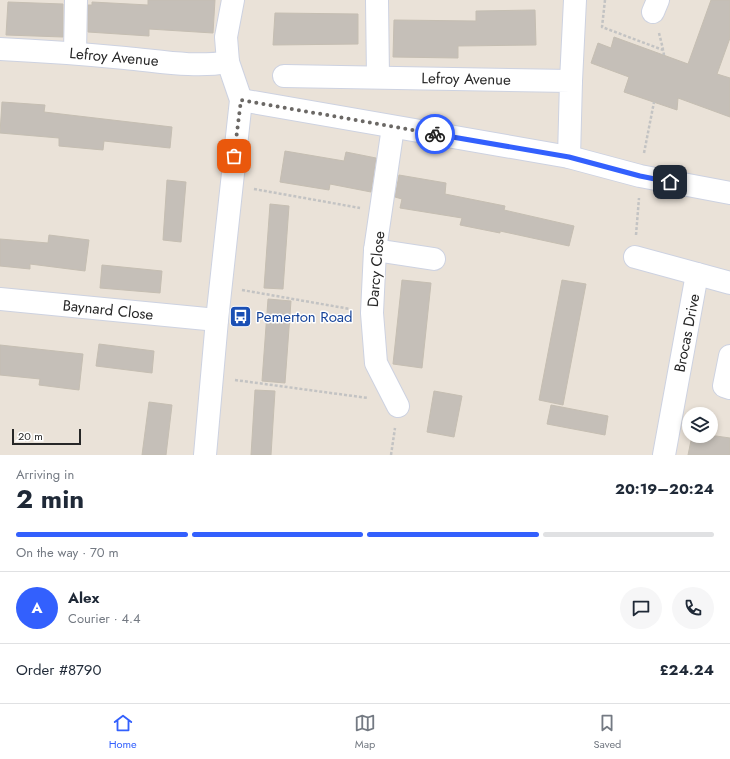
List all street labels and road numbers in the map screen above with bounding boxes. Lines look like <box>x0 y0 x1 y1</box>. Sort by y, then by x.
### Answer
street label: Lefroy Avenue <box>68 42 160 72</box>
street label: Lefroy Avenue <box>421 67 511 91</box>
street label: Darcy Close <box>362 230 390 308</box>
street label: Brocas Drive <box>669 291 705 374</box>
street label: Baynard Close <box>62 294 155 326</box>

